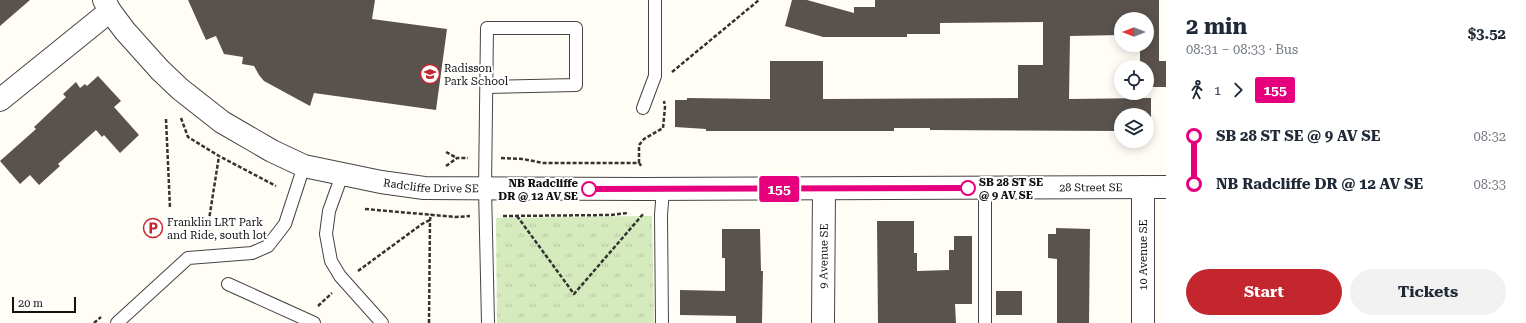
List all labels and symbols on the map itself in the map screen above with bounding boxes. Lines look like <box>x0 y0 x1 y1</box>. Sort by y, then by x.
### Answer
north arrow <box>1114 12 1154 52</box>
place label: Radisson Park School <box>444 62 509 88</box>
school or university icon: Radisson Park School <box>419 63 441 85</box>
street label: Radcliffe Drive SE <box>382 176 479 195</box>
line badge: 155 <box>756 176 802 202</box>
place label: SB 28 ST SE @ 9 AV SE <box>979 176 1043 202</box>
place label: NB Radcliffe DR @ 12 AV SE <box>498 177 579 203</box>
marker: SB 28 ST SE @ 9 AV SE <box>960 180 976 196</box>
marker: NB Radcliffe DR @ 12 AV SE <box>581 181 597 197</box>
street label: 28 Street SE <box>1059 181 1123 194</box>
place label: Franklin LRT Park and Ride, south lot <box>167 216 267 242</box>
parking icon: Franklin LRT Park and Ride, south lot <box>142 217 164 239</box>
street label: 10 Avenue SE <box>1137 219 1150 291</box>
street label: 9 Avenue SE <box>817 223 830 289</box>
scale bar <box>12 295 76 314</box>

